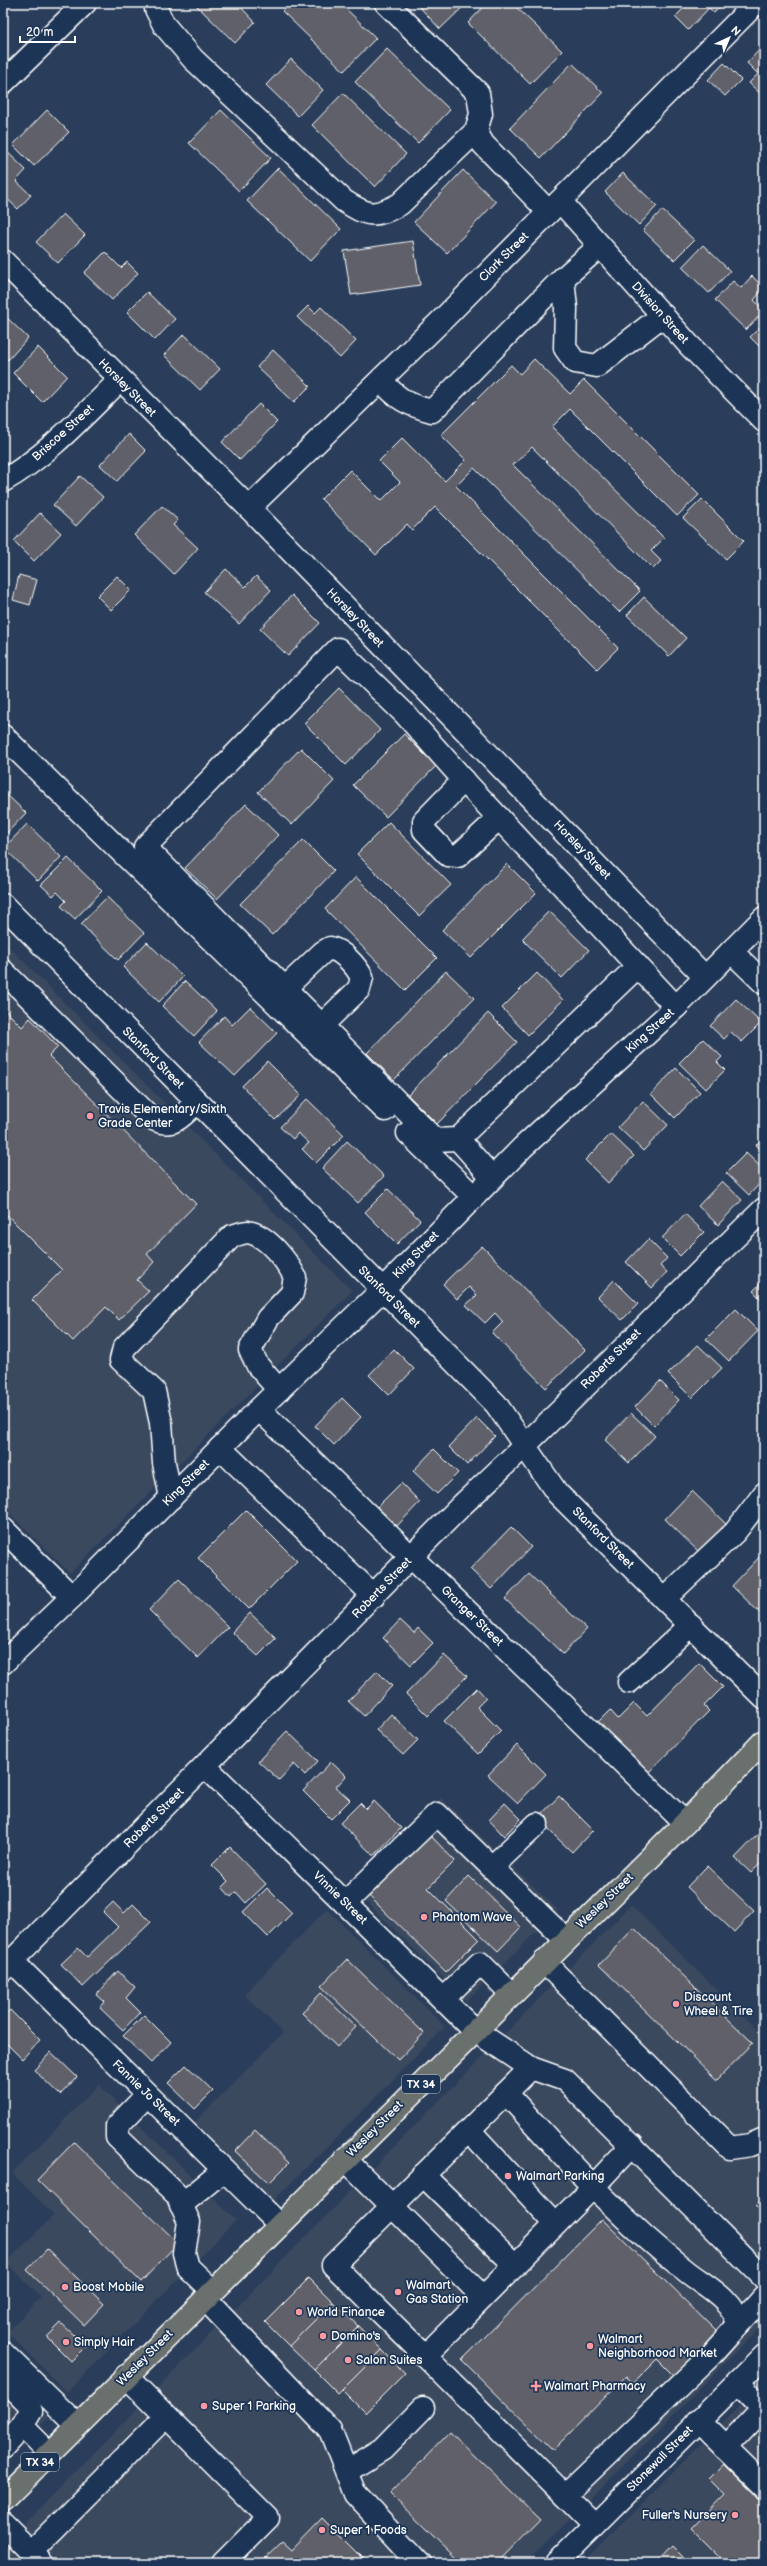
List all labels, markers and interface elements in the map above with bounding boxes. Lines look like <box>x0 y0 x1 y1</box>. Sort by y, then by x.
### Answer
scale bar <box>20 18 75 44</box>
north arrow <box>709 18 749 58</box>
text: N <box>728 24 743 39</box>
text: 20 m <box>26 25 53 40</box>
street label: Clark Street <box>476 229 532 285</box>
street label: Division Street <box>628 279 692 347</box>
street label: Horsley Street <box>95 356 159 420</box>
street label: Briscoe Street <box>29 401 97 465</box>
street label: Horsley Street <box>323 585 387 651</box>
street label: Horsley Street <box>550 817 614 883</box>
street label: King Street <box>623 1005 678 1057</box>
street label: Stanford Street <box>119 1024 187 1092</box>
place label: Travis Elementary/Sixth Grade Center <box>98 1102 227 1131</box>
marker: Travis Elementary/Sixth Grade Center <box>85 1111 95 1121</box>
street label: King Street <box>390 1228 443 1282</box>
street label: Stanford Street <box>355 1263 423 1331</box>
street label: Roberts Street <box>578 1325 645 1392</box>
street label: King Street <box>159 1456 213 1510</box>
street label: Stanford Street <box>569 1504 637 1572</box>
street label: Roberts Street <box>349 1554 415 1622</box>
street label: Granger Street <box>438 1582 507 1650</box>
street label: Roberts Street <box>121 1784 188 1851</box>
street label: Vinnie Street <box>310 1868 370 1928</box>
street label: Wesley Street <box>573 1870 637 1932</box>
place label: Phantom Wave <box>432 1910 512 1925</box>
marker: Phantom Wave <box>419 1912 429 1922</box>
place label: Discount Wheel & Tire <box>684 1990 753 2019</box>
marker: Discount Wheel & Tire <box>671 1999 681 2009</box>
street label: Fannie Jo Street <box>109 2057 183 2129</box>
road number: TX 34 <box>402 2075 440 2093</box>
street label: Wesley Street <box>344 2097 407 2160</box>
place label: Walmart Parking <box>516 2169 604 2184</box>
marker: Walmart Parking <box>503 2171 513 2181</box>
place label: Walmart Gas Station <box>406 2278 468 2307</box>
place label: Boost Mobile <box>73 2280 144 2295</box>
marker: Boost Mobile <box>60 2282 70 2292</box>
marker: Walmart Gas Station <box>393 2287 403 2297</box>
place label: World Finance <box>307 2305 385 2320</box>
marker: World Finance <box>294 2307 304 2317</box>
street label: Wesley Street <box>114 2326 177 2389</box>
place label: Domino's <box>331 2329 380 2344</box>
marker: Domino's <box>318 2331 328 2341</box>
place label: Walmart Neighborhood Market <box>598 2332 717 2361</box>
place label: Simply Hair <box>74 2335 135 2350</box>
marker: Simply Hair <box>61 2337 71 2347</box>
marker: Walmart Neighborhood Market <box>585 2341 595 2351</box>
place label: Salon Suites <box>356 2353 422 2368</box>
marker: Salon Suites <box>343 2355 353 2365</box>
place label: Walmart Pharmacy <box>544 2379 646 2394</box>
marker: Walmart Pharmacy <box>531 2381 541 2391</box>
place label: Super 1 Parking <box>212 2399 296 2414</box>
marker: Super 1 Parking <box>199 2401 209 2411</box>
street label: Stonewall Street <box>624 2423 696 2495</box>
road number: TX 34 <box>21 2453 59 2471</box>
place label: Fuller's Nursery <box>642 2508 728 2523</box>
marker: Fuller's Nursery <box>730 2510 740 2520</box>
place label: Super 1 Foods <box>330 2523 407 2538</box>
marker: Super 1 Foods <box>317 2525 327 2535</box>

